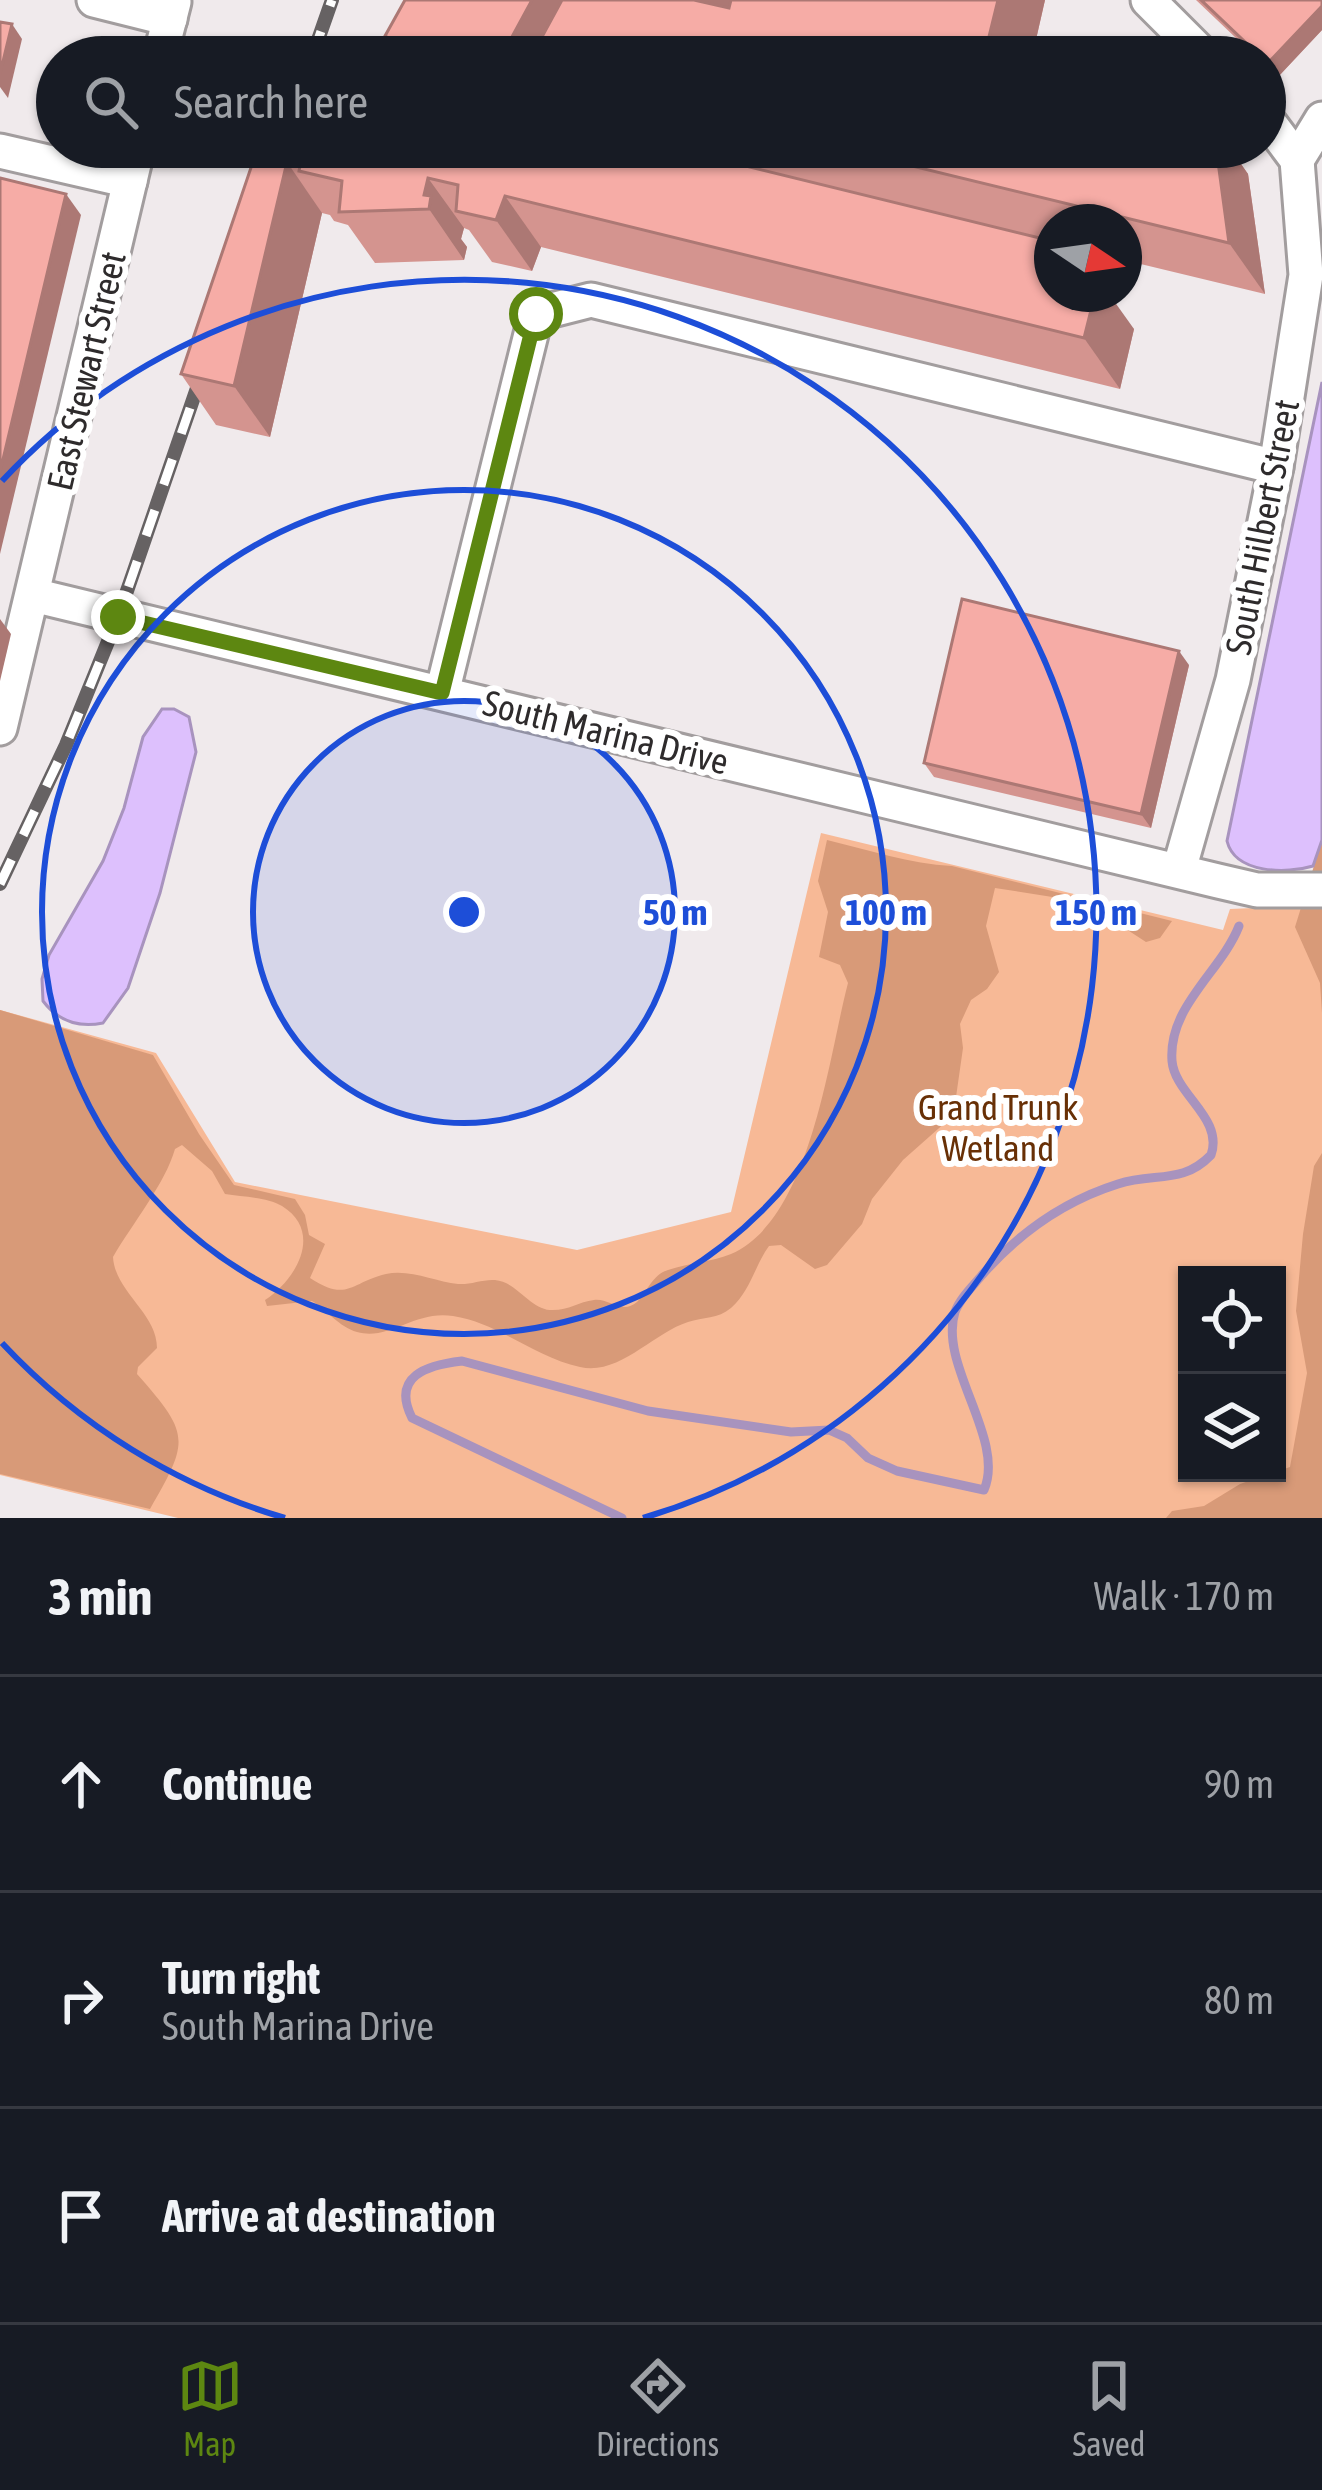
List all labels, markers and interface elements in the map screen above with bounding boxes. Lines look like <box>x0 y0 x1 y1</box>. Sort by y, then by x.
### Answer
search box <box>36 36 1286 168</box>
icon: search <box>78 69 144 135</box>
text: Search here <box>174 76 368 128</box>
north arrow <box>1034 204 1142 312</box>
street label: East Stewart Street <box>38 248 134 494</box>
route start <box>509 287 563 341</box>
street label: South Hilbert Street <box>1217 396 1307 658</box>
route end <box>91 590 145 644</box>
street label: South Marina Drive <box>479 681 733 783</box>
centre of rings <box>443 891 485 933</box>
text: 50 m <box>643 891 707 933</box>
text: 100 m <box>845 891 927 933</box>
text: 150 m <box>1055 891 1137 933</box>
park label: Grand Trunk Wetland <box>918 1086 1078 1169</box>
map controls <box>1178 1266 1286 1482</box>
button: locate <box>1178 1266 1286 1374</box>
button: layers <box>1178 1374 1286 1482</box>
text: 3 min <box>48 1567 152 1626</box>
text: Walk · 170 m <box>1094 1574 1274 1618</box>
icon: ahead <box>48 1751 114 1817</box>
text: Continue <box>162 1758 313 1810</box>
text: 90 m <box>1204 1762 1274 1806</box>
text: Turn right <box>162 1952 320 2004</box>
icon: right <box>48 1967 114 2033</box>
text: 80 m <box>1204 1978 1274 2022</box>
text: South Marina Drive <box>162 2004 434 2048</box>
icon: arrive <box>48 2183 114 2249</box>
text: Arrive at destination <box>162 2190 496 2242</box>
tab: Map <box>177 2353 243 2463</box>
tab: Directions <box>596 2353 719 2463</box>
tab: Saved <box>1072 2353 1145 2463</box>

